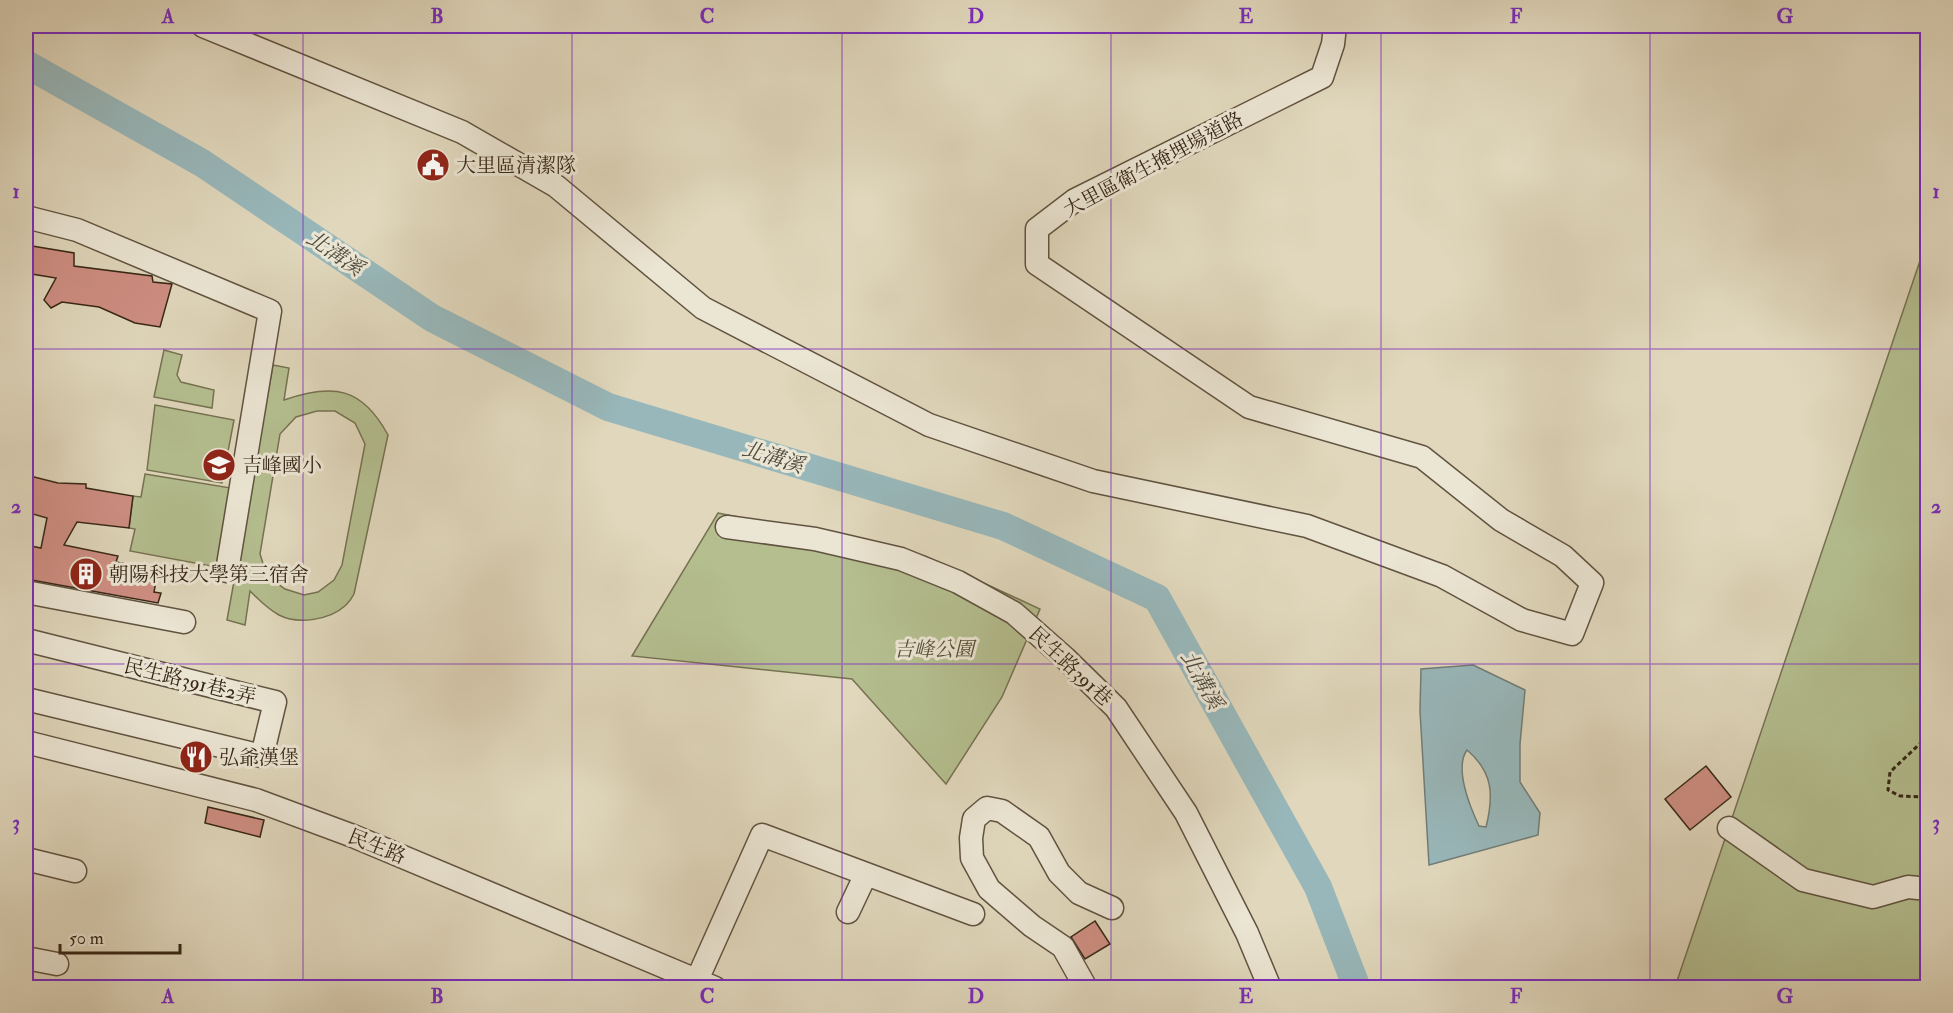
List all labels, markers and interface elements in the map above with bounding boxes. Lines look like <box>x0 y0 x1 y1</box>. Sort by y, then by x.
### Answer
text: A <box>161 4 175 29</box>
text: B <box>430 4 444 29</box>
text: C <box>700 4 714 29</box>
text: D <box>968 4 984 29</box>
text: E <box>1239 4 1254 29</box>
text: F <box>1510 4 1523 29</box>
text: G <box>1777 4 1794 29</box>
street label: 大里區衛生掩埋場道路 <box>1059 106 1247 222</box>
public building icon: 大里區清潔隊 <box>415 147 451 183</box>
place label: 大里區清潔隊 <box>456 153 576 178</box>
text: 1 <box>12 179 20 204</box>
text: 1 <box>1932 179 1940 204</box>
water label: 北溝溪 <box>301 225 370 283</box>
water label: 北溝溪 <box>739 435 809 480</box>
school or university icon: 吉峰國小 <box>201 447 237 483</box>
place label: 吉峰國小 <box>242 453 322 478</box>
text: 2 <box>11 494 21 519</box>
text: 2 <box>1931 494 1941 519</box>
building icon: 朝陽科技大學第三宿舍 <box>68 556 104 592</box>
place label: 朝陽科技大學第三宿舍 <box>109 562 309 587</box>
street label: 民生路391巷 <box>1024 621 1118 711</box>
park label: 吉峰公園 <box>894 637 977 662</box>
water label: 北溝溪 <box>1174 646 1230 716</box>
street label: 民生路391巷2弄 <box>121 653 258 710</box>
restaurant icon: 弘爺漢堡 <box>178 739 214 775</box>
place label: 弘爺漢堡 <box>219 745 299 770</box>
text: 3 <box>12 810 20 835</box>
text: 3 <box>1932 810 1940 835</box>
street label: 民生路 <box>344 824 409 869</box>
scale bar <box>60 917 180 955</box>
text: 50 m <box>69 927 104 950</box>
text: A <box>161 984 175 1009</box>
text: B <box>430 984 444 1009</box>
text: C <box>700 984 714 1009</box>
text: D <box>968 984 984 1009</box>
text: E <box>1239 984 1254 1009</box>
text: F <box>1510 984 1523 1009</box>
text: G <box>1777 984 1794 1009</box>

